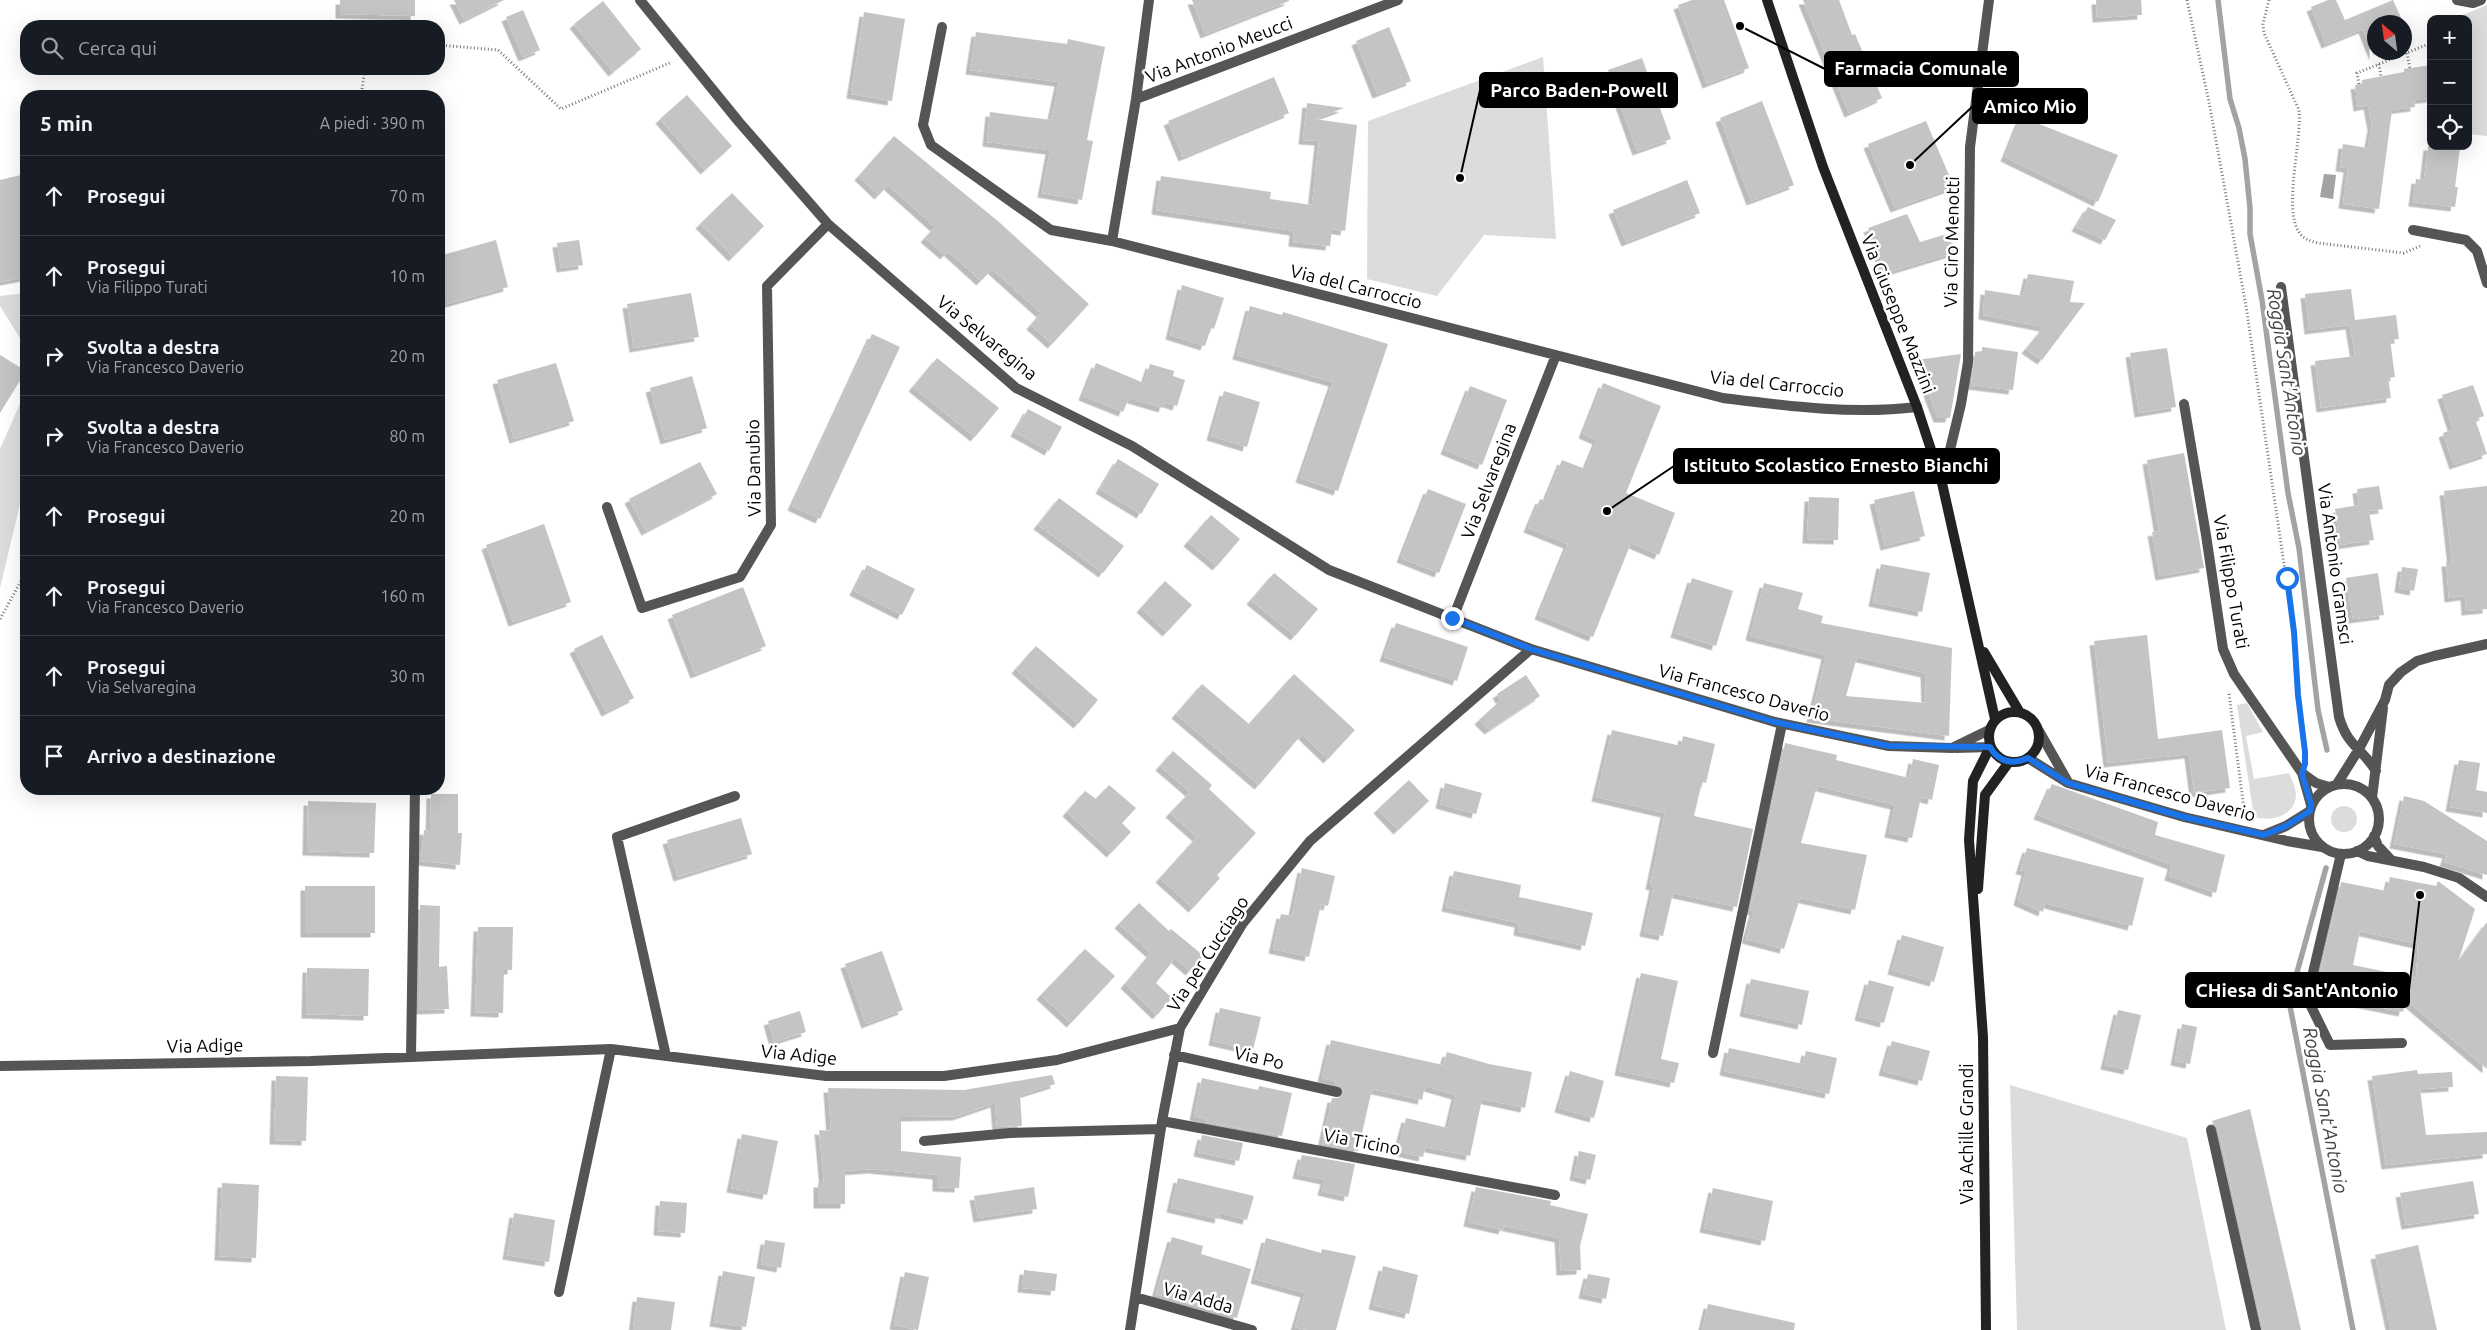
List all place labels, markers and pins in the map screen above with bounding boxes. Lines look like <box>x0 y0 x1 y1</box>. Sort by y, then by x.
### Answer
callout: Farmacia Comunale <box>1825 52 2018 86</box>
callout: Parco Baden-Powell <box>1480 73 1677 107</box>
callout: Amico Mio <box>1973 89 2087 123</box>
callout: Istituto Scolastico Ernesto Bianchi <box>1674 449 1999 483</box>
callout: CHiesa di Sant'Antonio <box>2186 973 2409 1007</box>

